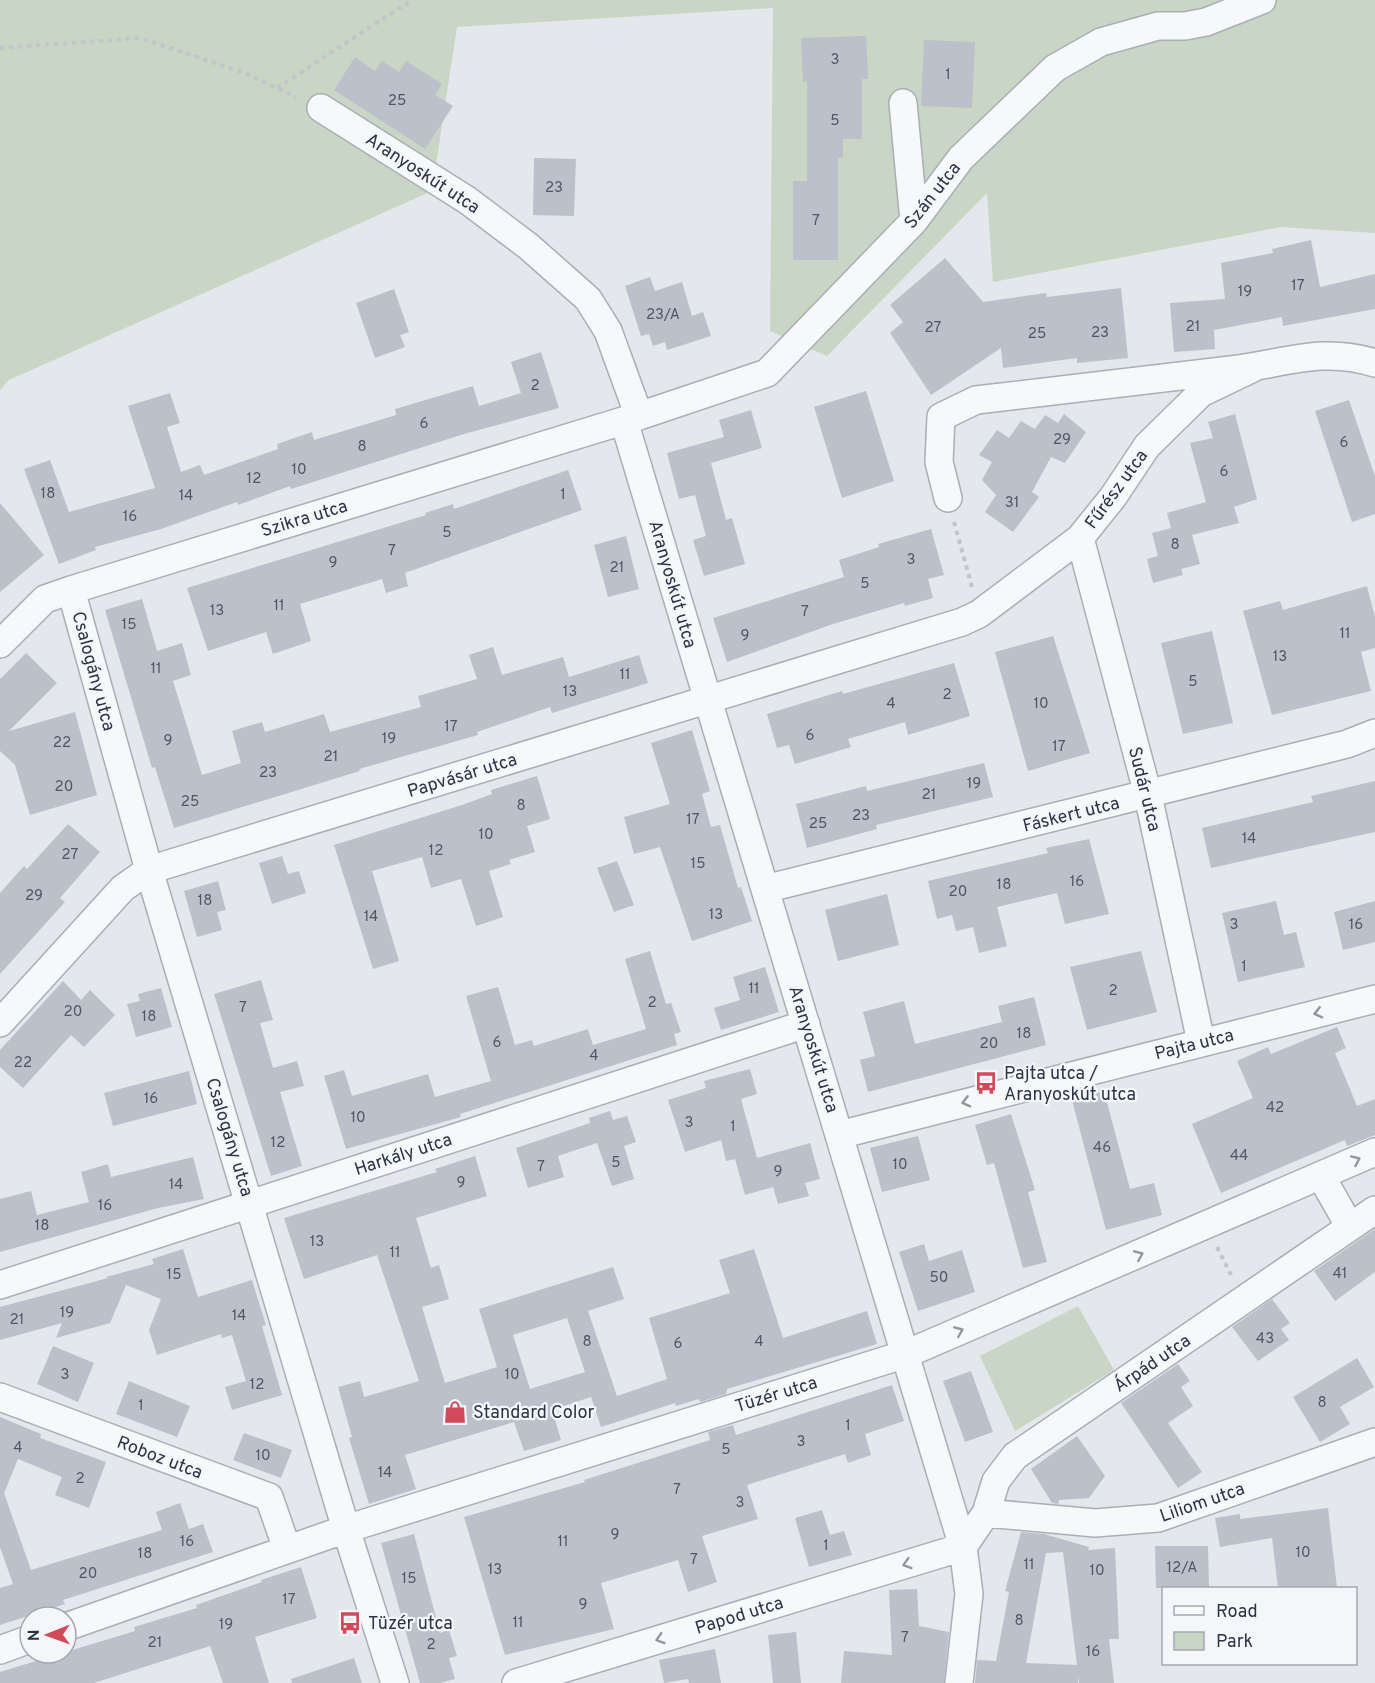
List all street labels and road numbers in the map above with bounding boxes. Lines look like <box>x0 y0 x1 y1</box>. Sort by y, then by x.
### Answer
street label: Aranyoskút utca <box>361 129 484 220</box>
street label: Szán utca <box>900 158 966 234</box>
street label: Fűrész utca <box>1081 446 1154 534</box>
street label: Szikra utca <box>258 495 351 544</box>
street label: Aranyoskút utca <box>642 518 701 651</box>
street label: Csalogány utca <box>66 609 120 734</box>
street label: Sudár utca <box>1122 745 1165 834</box>
street label: Papvásár utca <box>405 749 520 804</box>
street label: Fáskert utca <box>1021 792 1122 839</box>
street label: Aranyoskút utca <box>782 983 843 1116</box>
street label: Pajta utca <box>1152 1025 1236 1066</box>
street label: Csalogány utca <box>200 1075 258 1200</box>
street label: Harkály utca <box>352 1129 455 1182</box>
street label: Árpád utca <box>1109 1328 1196 1398</box>
street label: Tüzér utca <box>733 1372 820 1419</box>
street label: Roboz utca <box>113 1432 206 1485</box>
street label: Liliom utca <box>1157 1478 1248 1529</box>
street label: Papod utca <box>693 1592 786 1641</box>

